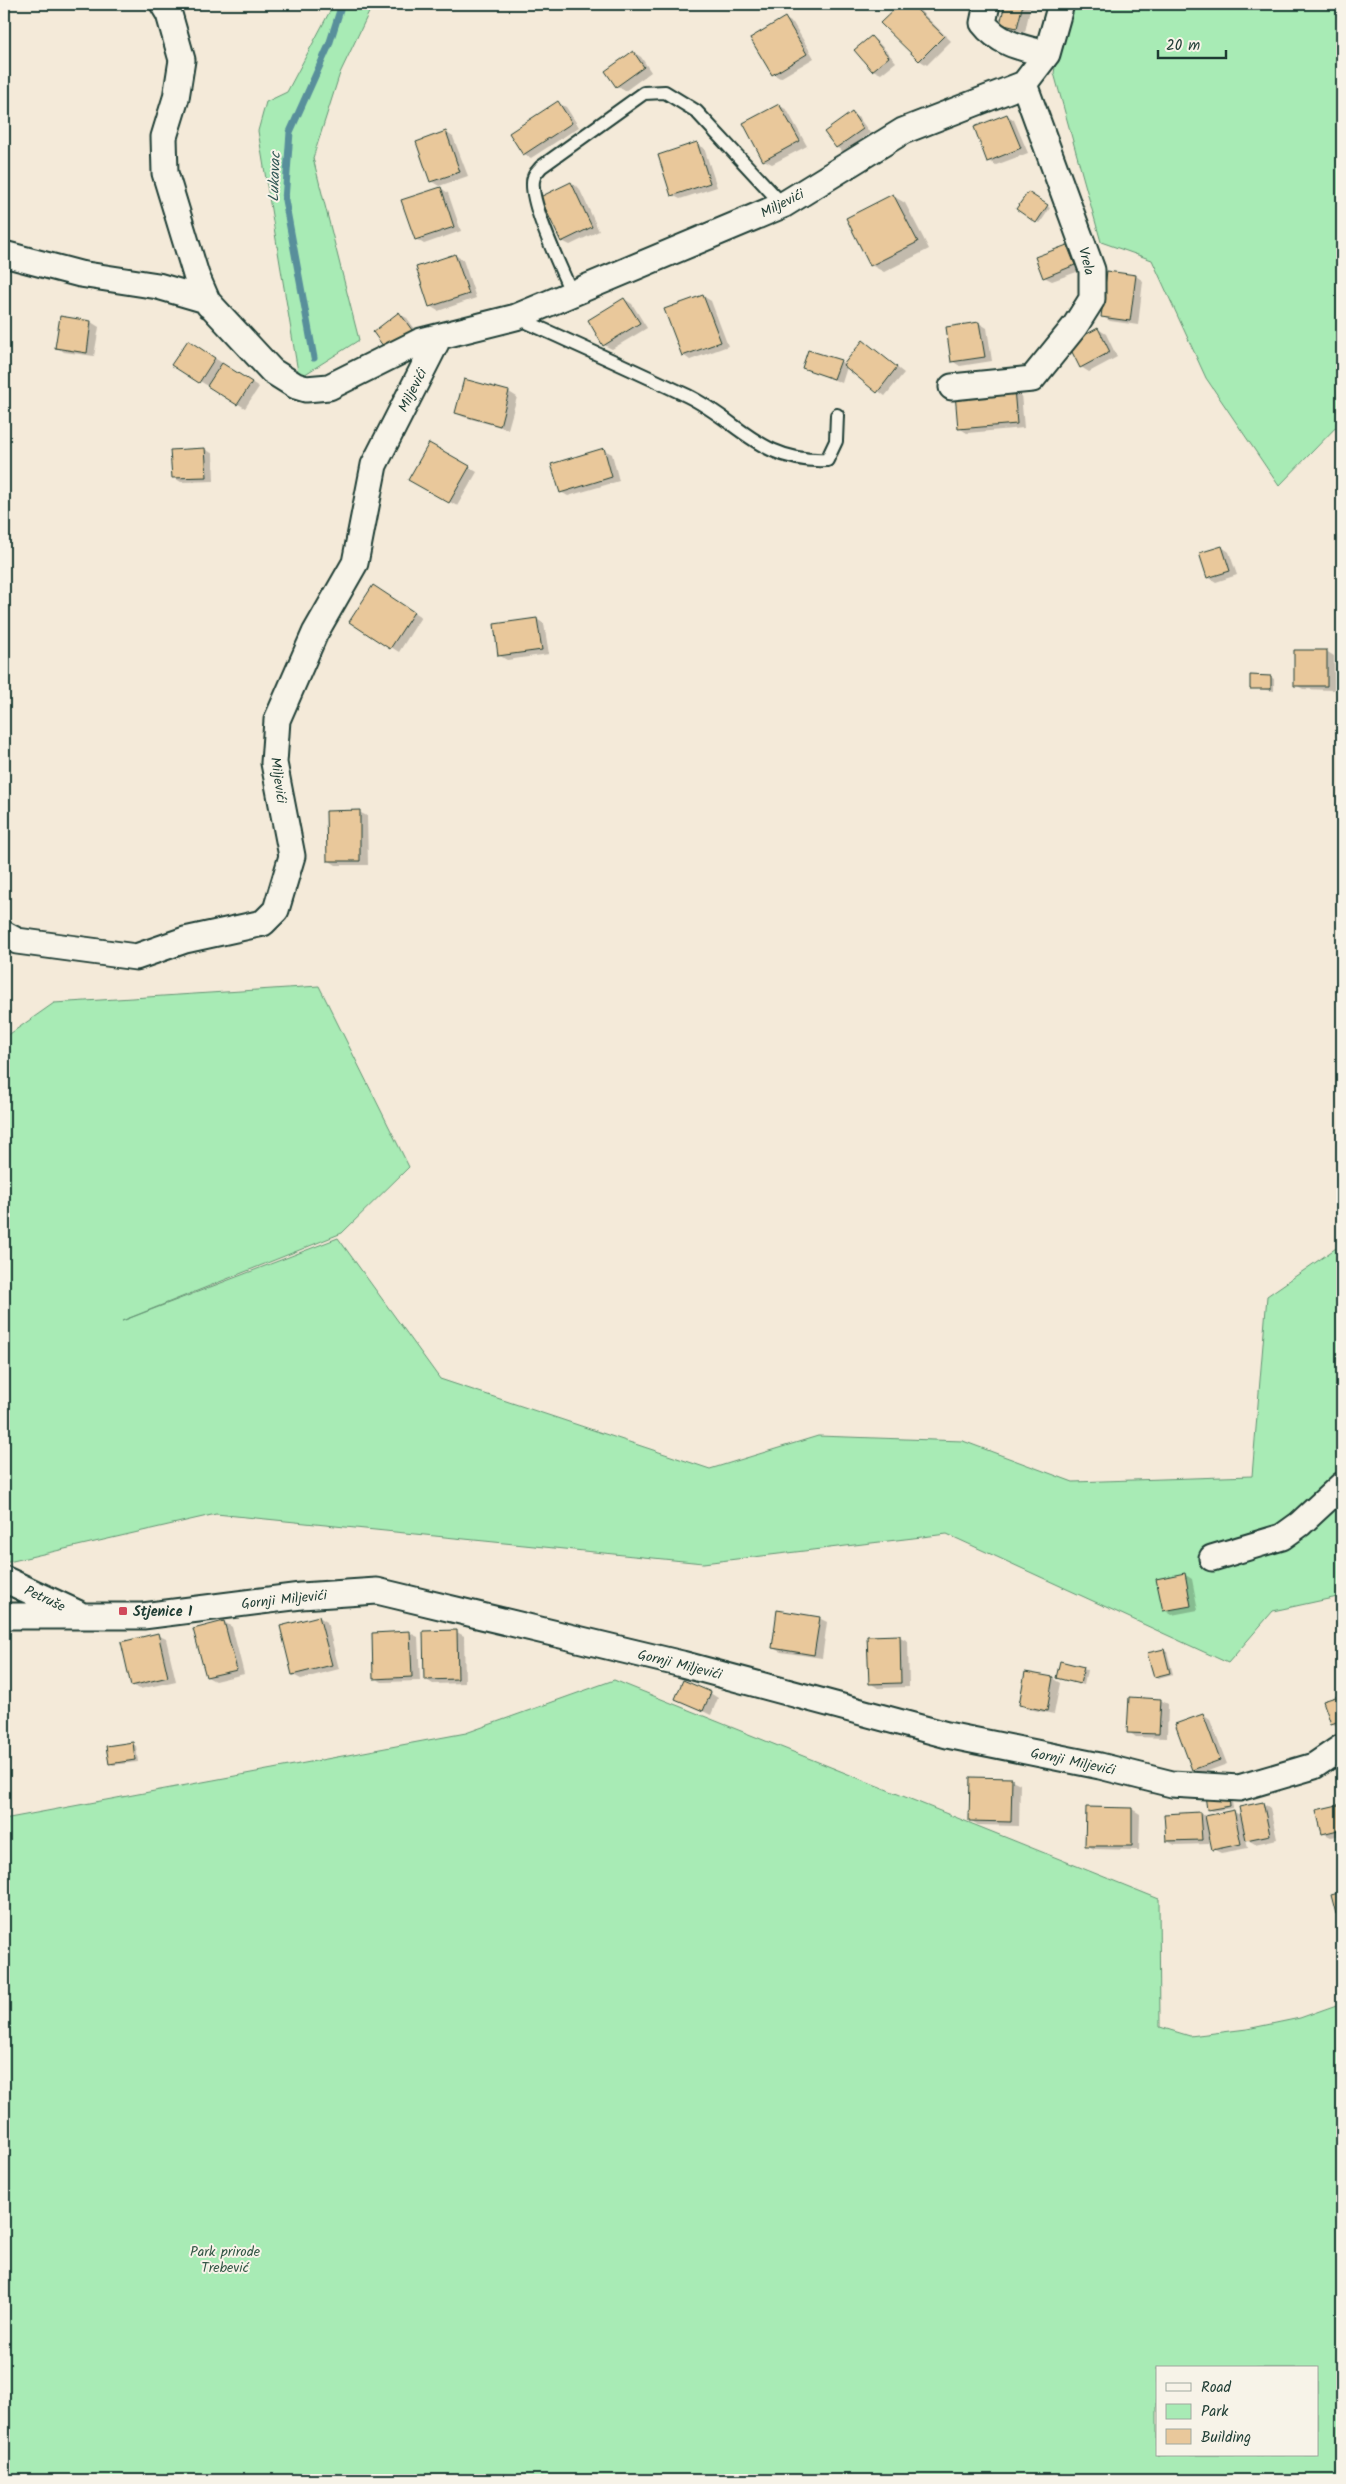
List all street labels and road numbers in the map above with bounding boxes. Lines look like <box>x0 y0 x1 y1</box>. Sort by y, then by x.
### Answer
street label: Miljevići <box>757 183 809 224</box>
street label: Vrela <box>1072 245 1100 278</box>
street label: Miljevići <box>393 364 434 416</box>
street label: Miljevići <box>264 756 292 805</box>
street label: Petruše <box>20 1580 69 1618</box>
street label: Gornji Miljevići <box>240 1584 329 1615</box>
street label: Gornji Miljevići <box>635 1644 725 1686</box>
street label: Gornji Miljevići <box>1028 1742 1118 1782</box>

